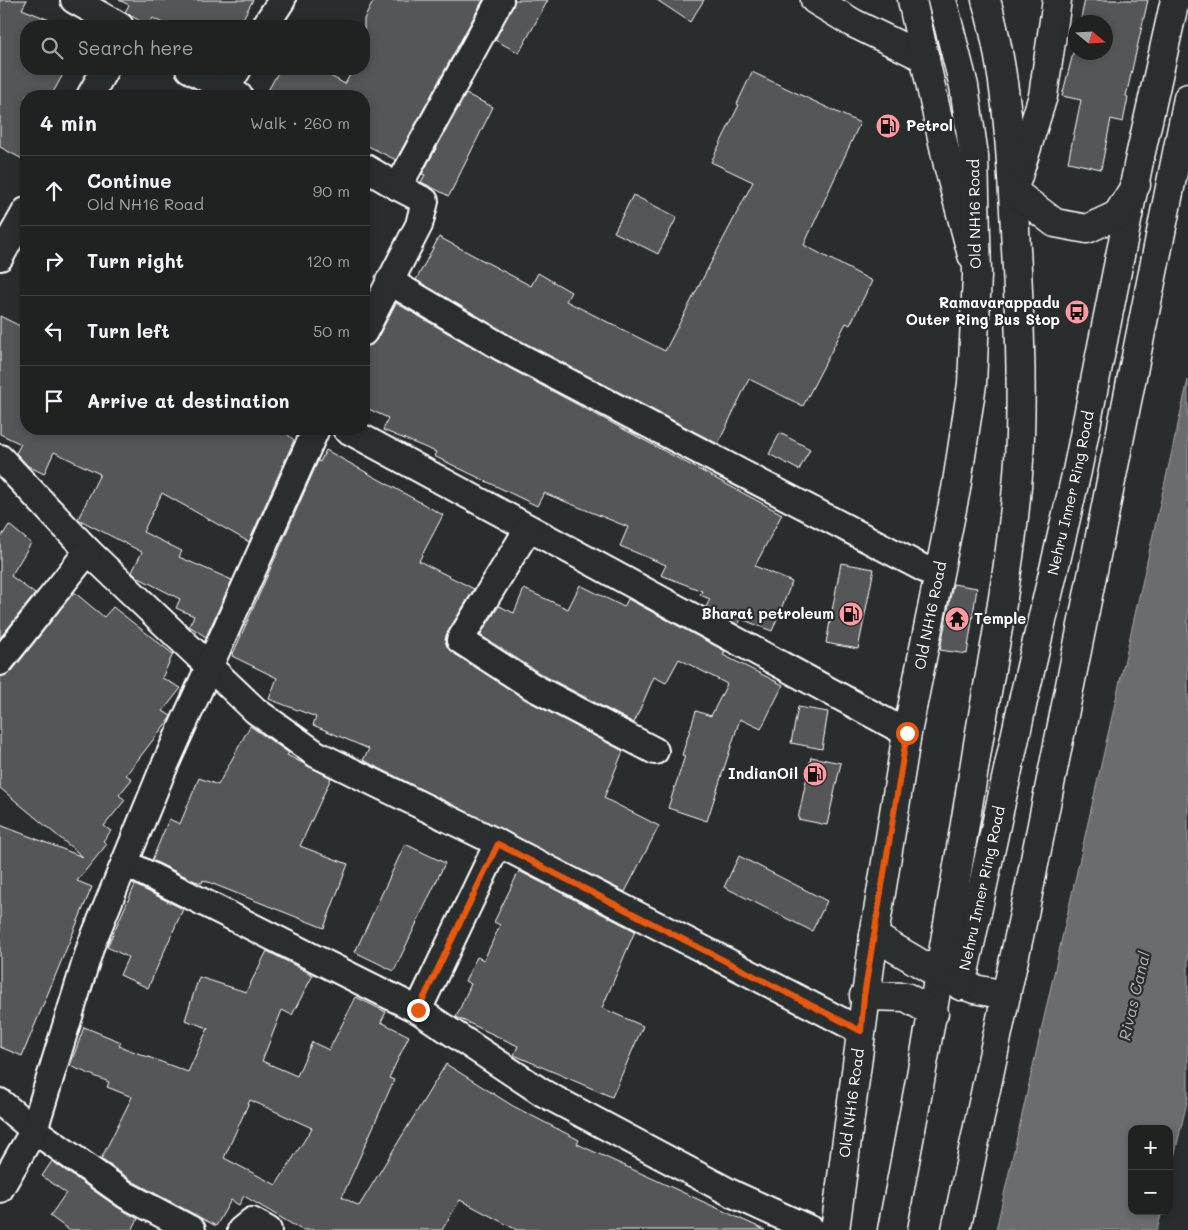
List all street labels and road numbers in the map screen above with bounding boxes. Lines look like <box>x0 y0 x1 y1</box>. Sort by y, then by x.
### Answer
street label: Old NH16 Road <box>963 159 985 269</box>
street label: Nehru Inner Ring Road <box>1042 409 1098 577</box>
street label: Old NH16 Road <box>909 560 950 671</box>
street label: Nehru Inner Ring Road <box>954 804 1009 972</box>
street label: Old NH16 Road <box>834 1047 868 1159</box>

